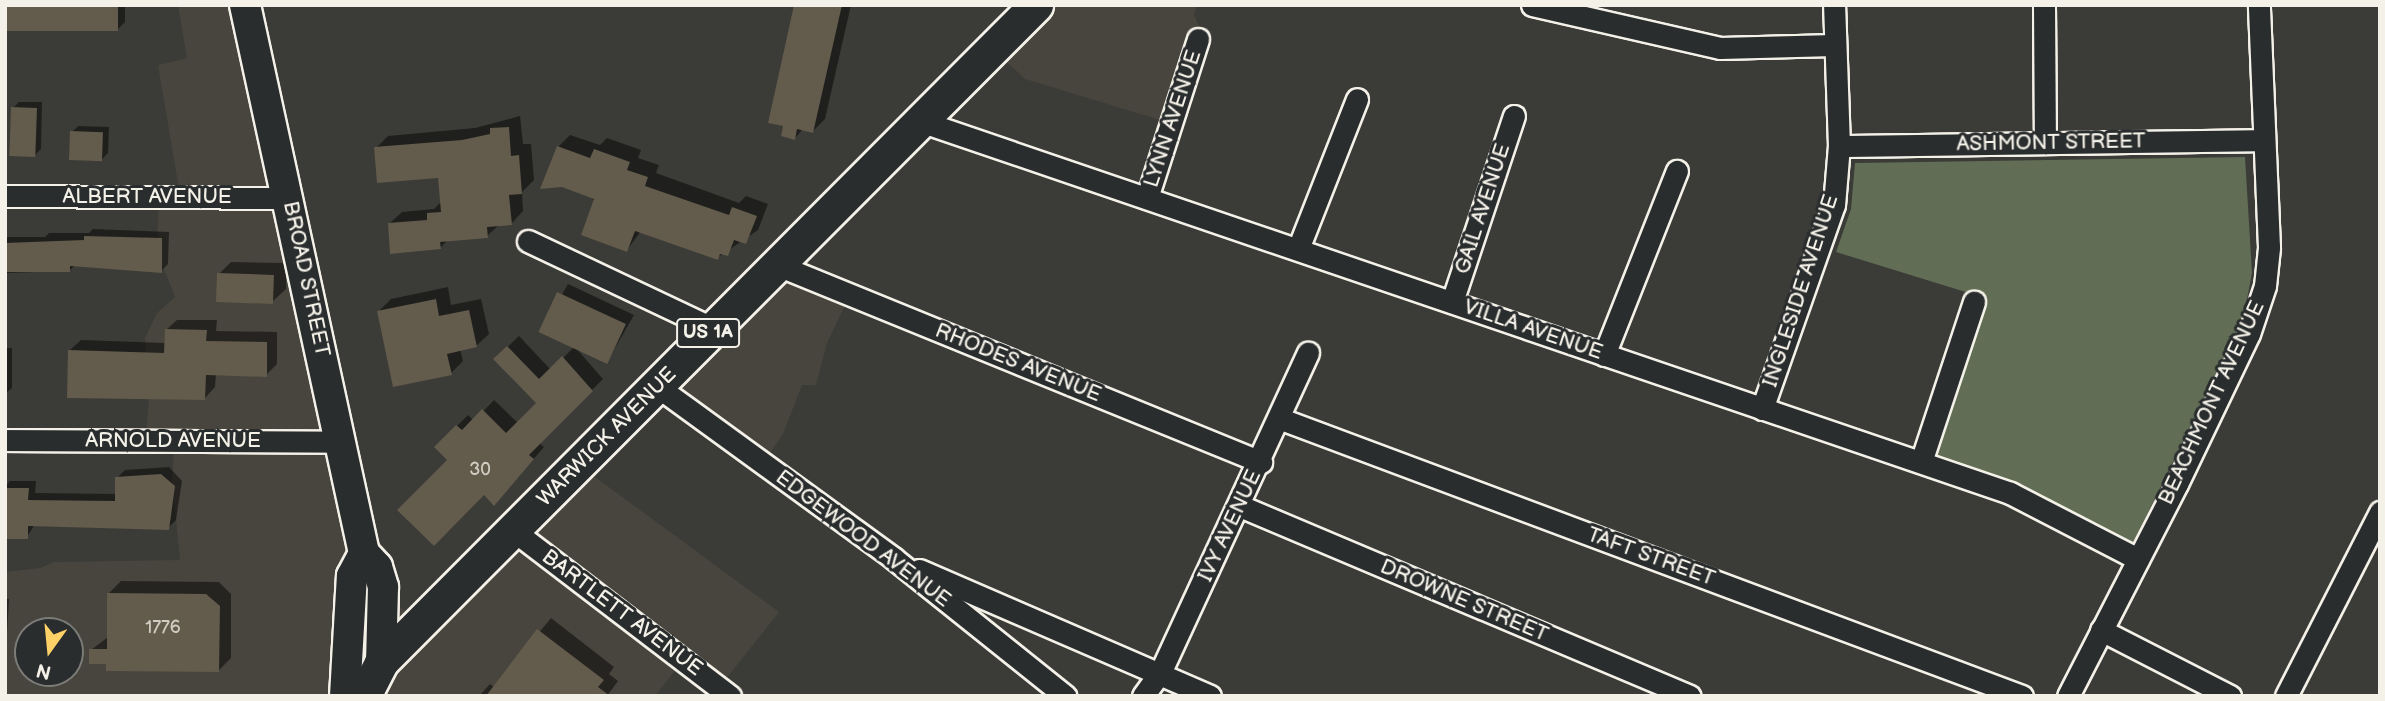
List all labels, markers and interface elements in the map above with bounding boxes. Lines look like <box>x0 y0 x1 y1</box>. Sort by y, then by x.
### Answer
street label: LYNN AVENUE <box>1139 47 1207 191</box>
street label: ASHMONT STREET <box>1956 129 2146 157</box>
street label: GAIL AVENUE <box>1450 141 1516 277</box>
street label: ALBERT AVENUE <box>62 184 232 210</box>
street label: INGLESIDE AVENUE <box>1758 192 1844 390</box>
street label: BROAD STREET <box>277 199 335 359</box>
street label: VILLA AVENUE <box>1460 294 1606 366</box>
street label: BEACHMONT AVENUE <box>2154 297 2270 509</box>
road number: US 1A <box>675 318 741 348</box>
street label: RHODES AVENUE <box>931 318 1105 408</box>
street label: WARWICK AVENUE <box>532 362 682 512</box>
street label: ARNOLD AVENUE <box>85 428 261 454</box>
house number: 30 <box>469 459 491 481</box>
street label: EDGEWOOD AVENUE <box>771 465 955 613</box>
street label: IVY AVENUE <box>1193 466 1267 586</box>
street label: TAFT STREET <box>1584 522 1718 592</box>
street label: BARTLETT AVENUE <box>537 544 707 682</box>
street label: DROWNE STREET <box>1376 554 1552 648</box>
north arrow <box>14 617 84 687</box>
house number: 1776 <box>145 617 181 639</box>
text: N <box>34 658 54 684</box>

